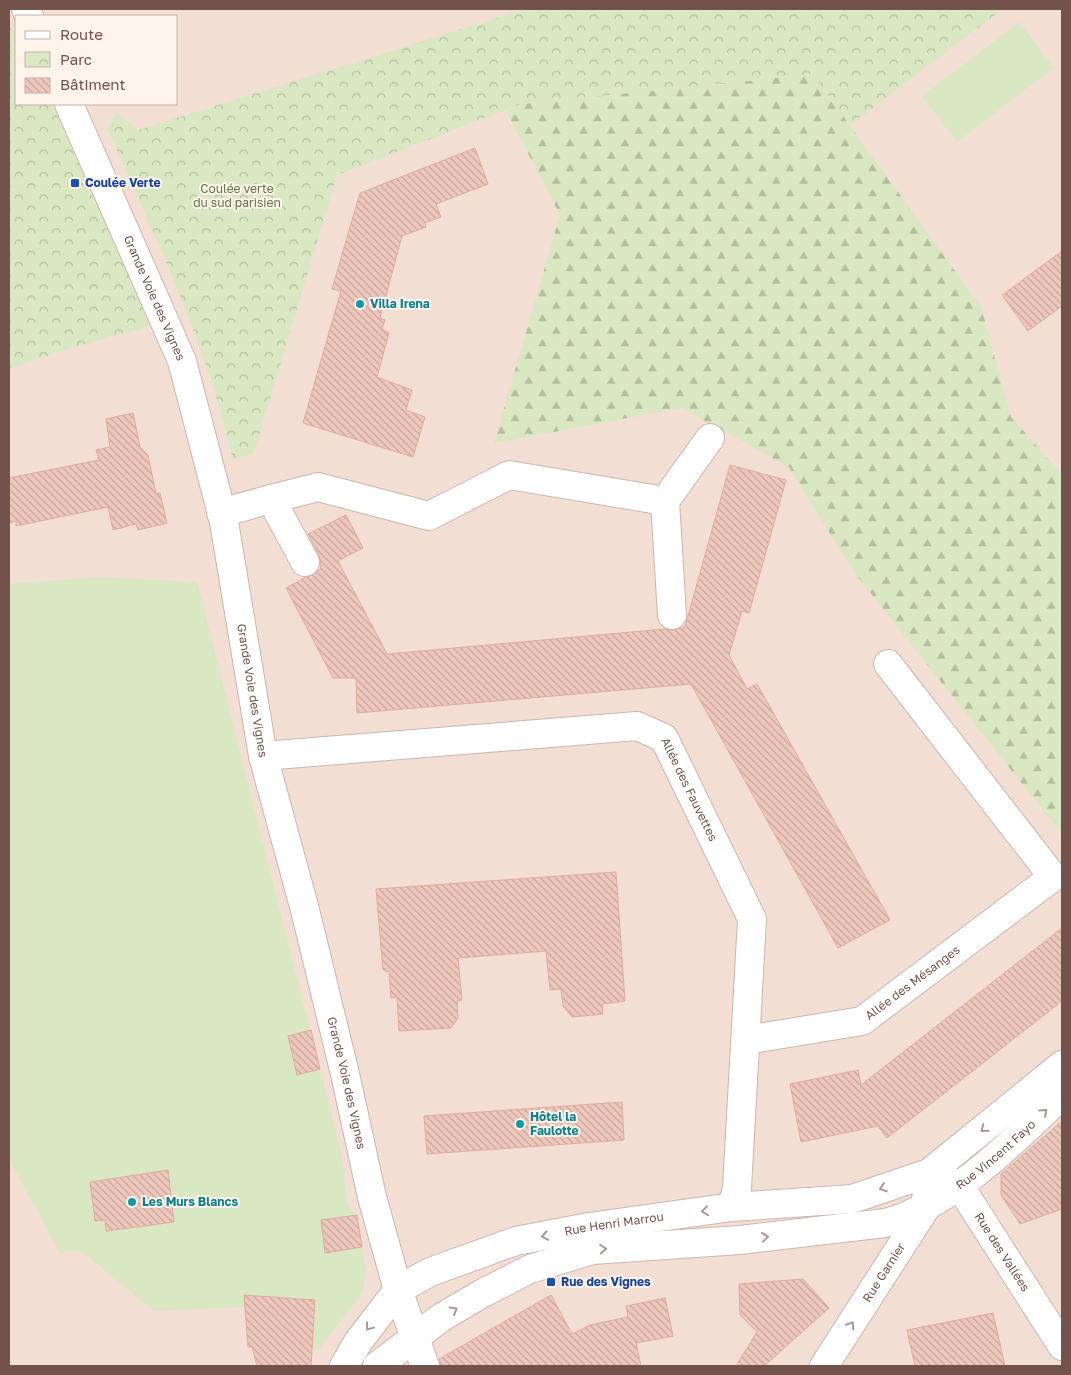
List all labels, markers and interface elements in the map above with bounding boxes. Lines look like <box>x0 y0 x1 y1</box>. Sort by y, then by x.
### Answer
legend <box>15 15 178 105</box>
text: Route <box>60 25 103 43</box>
text: Parc <box>60 50 92 68</box>
text: Bâtiment <box>60 75 125 93</box>
place label: Coulée Verte <box>85 175 161 190</box>
marker: Coulée Verte <box>69 177 81 189</box>
park label: Coulée verte du sud parisien <box>193 181 281 210</box>
street label: Grande Voie des Vignes <box>121 233 189 363</box>
place label: Villa Irena <box>370 296 430 311</box>
marker: Villa Irena <box>354 298 366 310</box>
street label: Grande Voie des Vignes <box>234 622 271 758</box>
street label: Allée des Fauvettes <box>658 735 721 844</box>
street label: Allée des Mésanges <box>862 942 963 1023</box>
street label: Grande Voie des Vignes <box>324 1015 369 1151</box>
place label: Hôtel la Faulotte <box>530 1109 579 1138</box>
one-way arrow <box>1039 1109 1048 1118</box>
street label: Rue Vincent Fayo <box>953 1117 1038 1193</box>
marker: Hôtel la Faulotte <box>514 1118 526 1130</box>
one-way arrow <box>980 1123 989 1132</box>
one-way arrow <box>879 1183 888 1193</box>
place label: Les Murs Blancs <box>142 1194 238 1209</box>
marker: Les Murs Blancs <box>126 1196 138 1208</box>
one-way arrow <box>701 1205 709 1216</box>
street label: Rue Henri Marrou <box>563 1209 665 1239</box>
street label: Rue des Vallées <box>972 1210 1033 1294</box>
one-way arrow <box>540 1230 549 1240</box>
one-way arrow <box>761 1232 769 1243</box>
street label: Rue Garnier <box>859 1240 908 1305</box>
one-way arrow <box>599 1243 607 1254</box>
place label: Rue des Vignes <box>561 1274 651 1289</box>
marker: Rue des Vignes <box>545 1276 557 1288</box>
one-way arrow <box>448 1307 457 1317</box>
one-way arrow <box>367 1321 375 1330</box>
one-way arrow <box>844 1322 854 1331</box>

